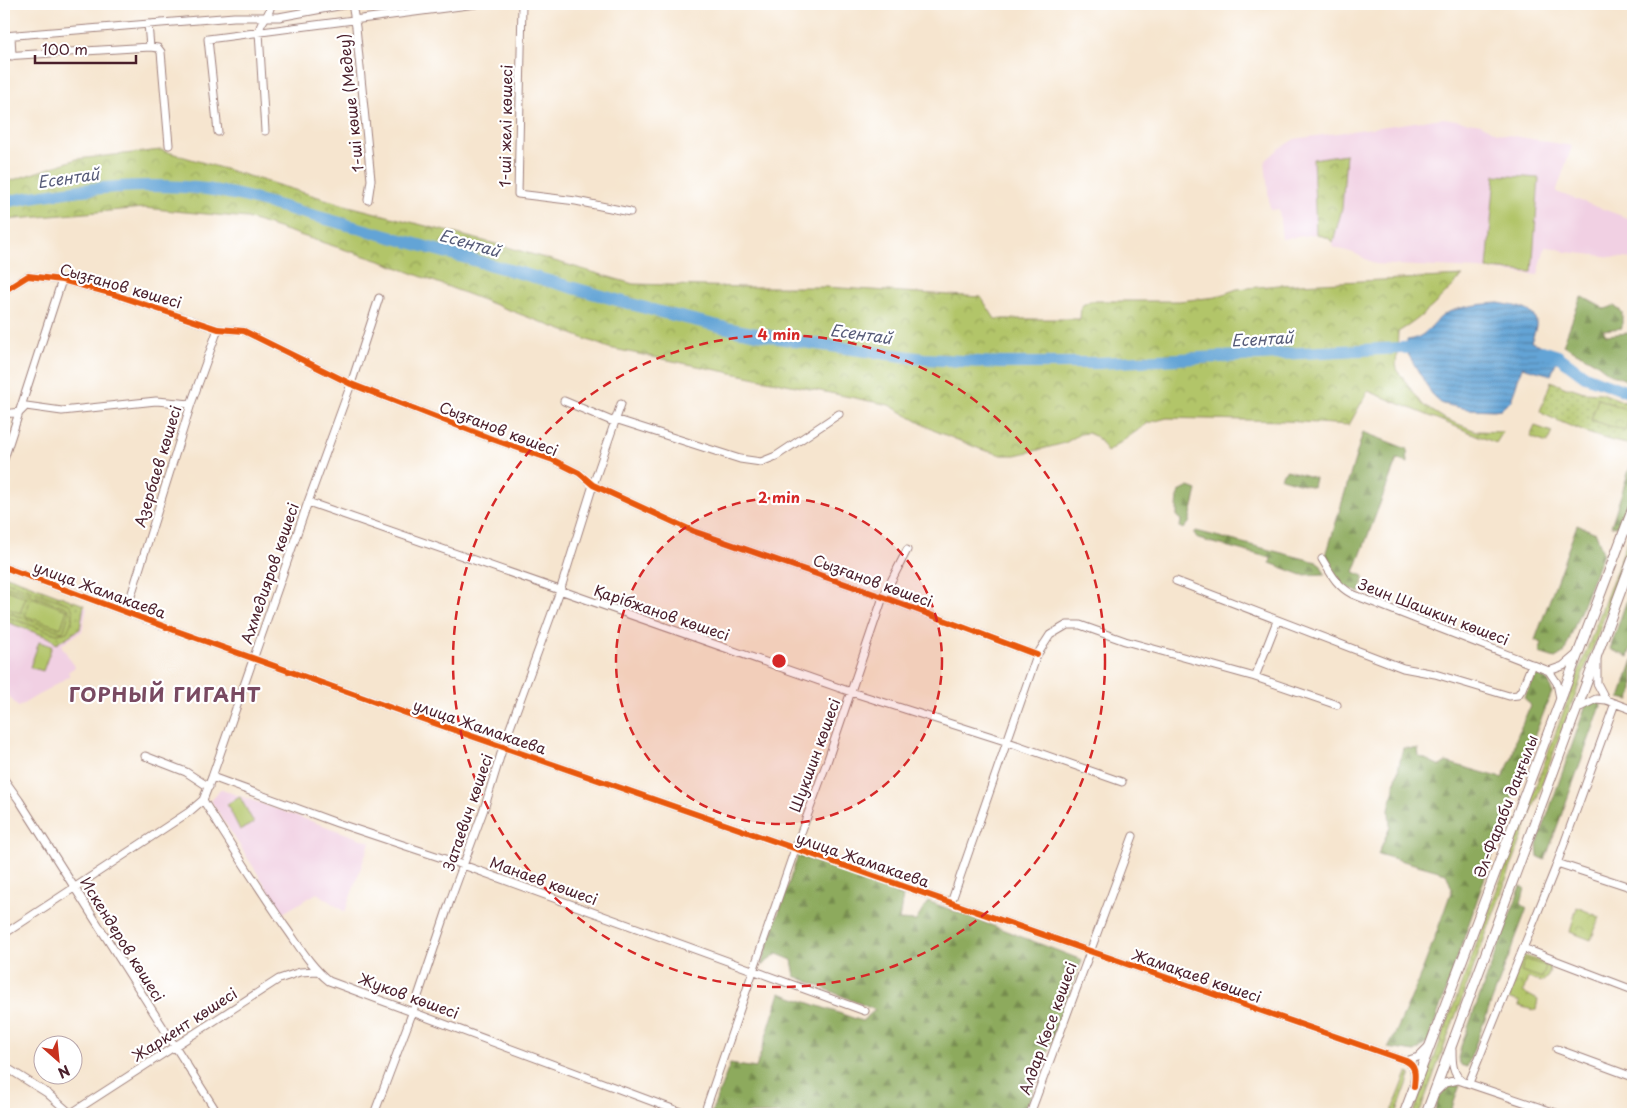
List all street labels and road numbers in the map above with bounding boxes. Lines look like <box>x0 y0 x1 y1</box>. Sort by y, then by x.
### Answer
street label: 1-ші көше (Медеу) <box>331 33 369 173</box>
street label: 1-ші желі көшесі <box>492 64 518 188</box>
street label: Сызғанов көшесі <box>57 257 185 313</box>
street label: Сызғанов көшесі <box>436 395 562 461</box>
street label: Азербаев көшесі <box>128 402 186 530</box>
street label: Ахмедияров көшесі <box>234 499 304 647</box>
street label: Сызғанов көшесі <box>810 548 936 612</box>
street label: улица Жамакаева <box>31 554 170 624</box>
street label: Зеин Шашкин көшесі <box>1355 572 1513 650</box>
street label: Қарібжанов көшесі <box>591 578 733 646</box>
street label: улица Жамакаева <box>410 692 550 760</box>
street label: Шукшин көшесі <box>783 695 845 815</box>
street label: Әл-Фараби даңғылы <box>1467 731 1543 881</box>
street label: Затаевич көшесі <box>436 750 498 874</box>
street label: улица Жамакаева <box>793 825 933 893</box>
street label: Манаев көшесі <box>487 850 601 910</box>
street label: Искендеров көшесі <box>75 872 171 1006</box>
street label: Жамақаев көшесі <box>1129 942 1265 1008</box>
street label: Алдар Көсе көшесі <box>1012 958 1082 1098</box>
street label: Жуков көшесі <box>356 966 462 1024</box>
street label: Жаркент көшесі <box>127 981 241 1067</box>

